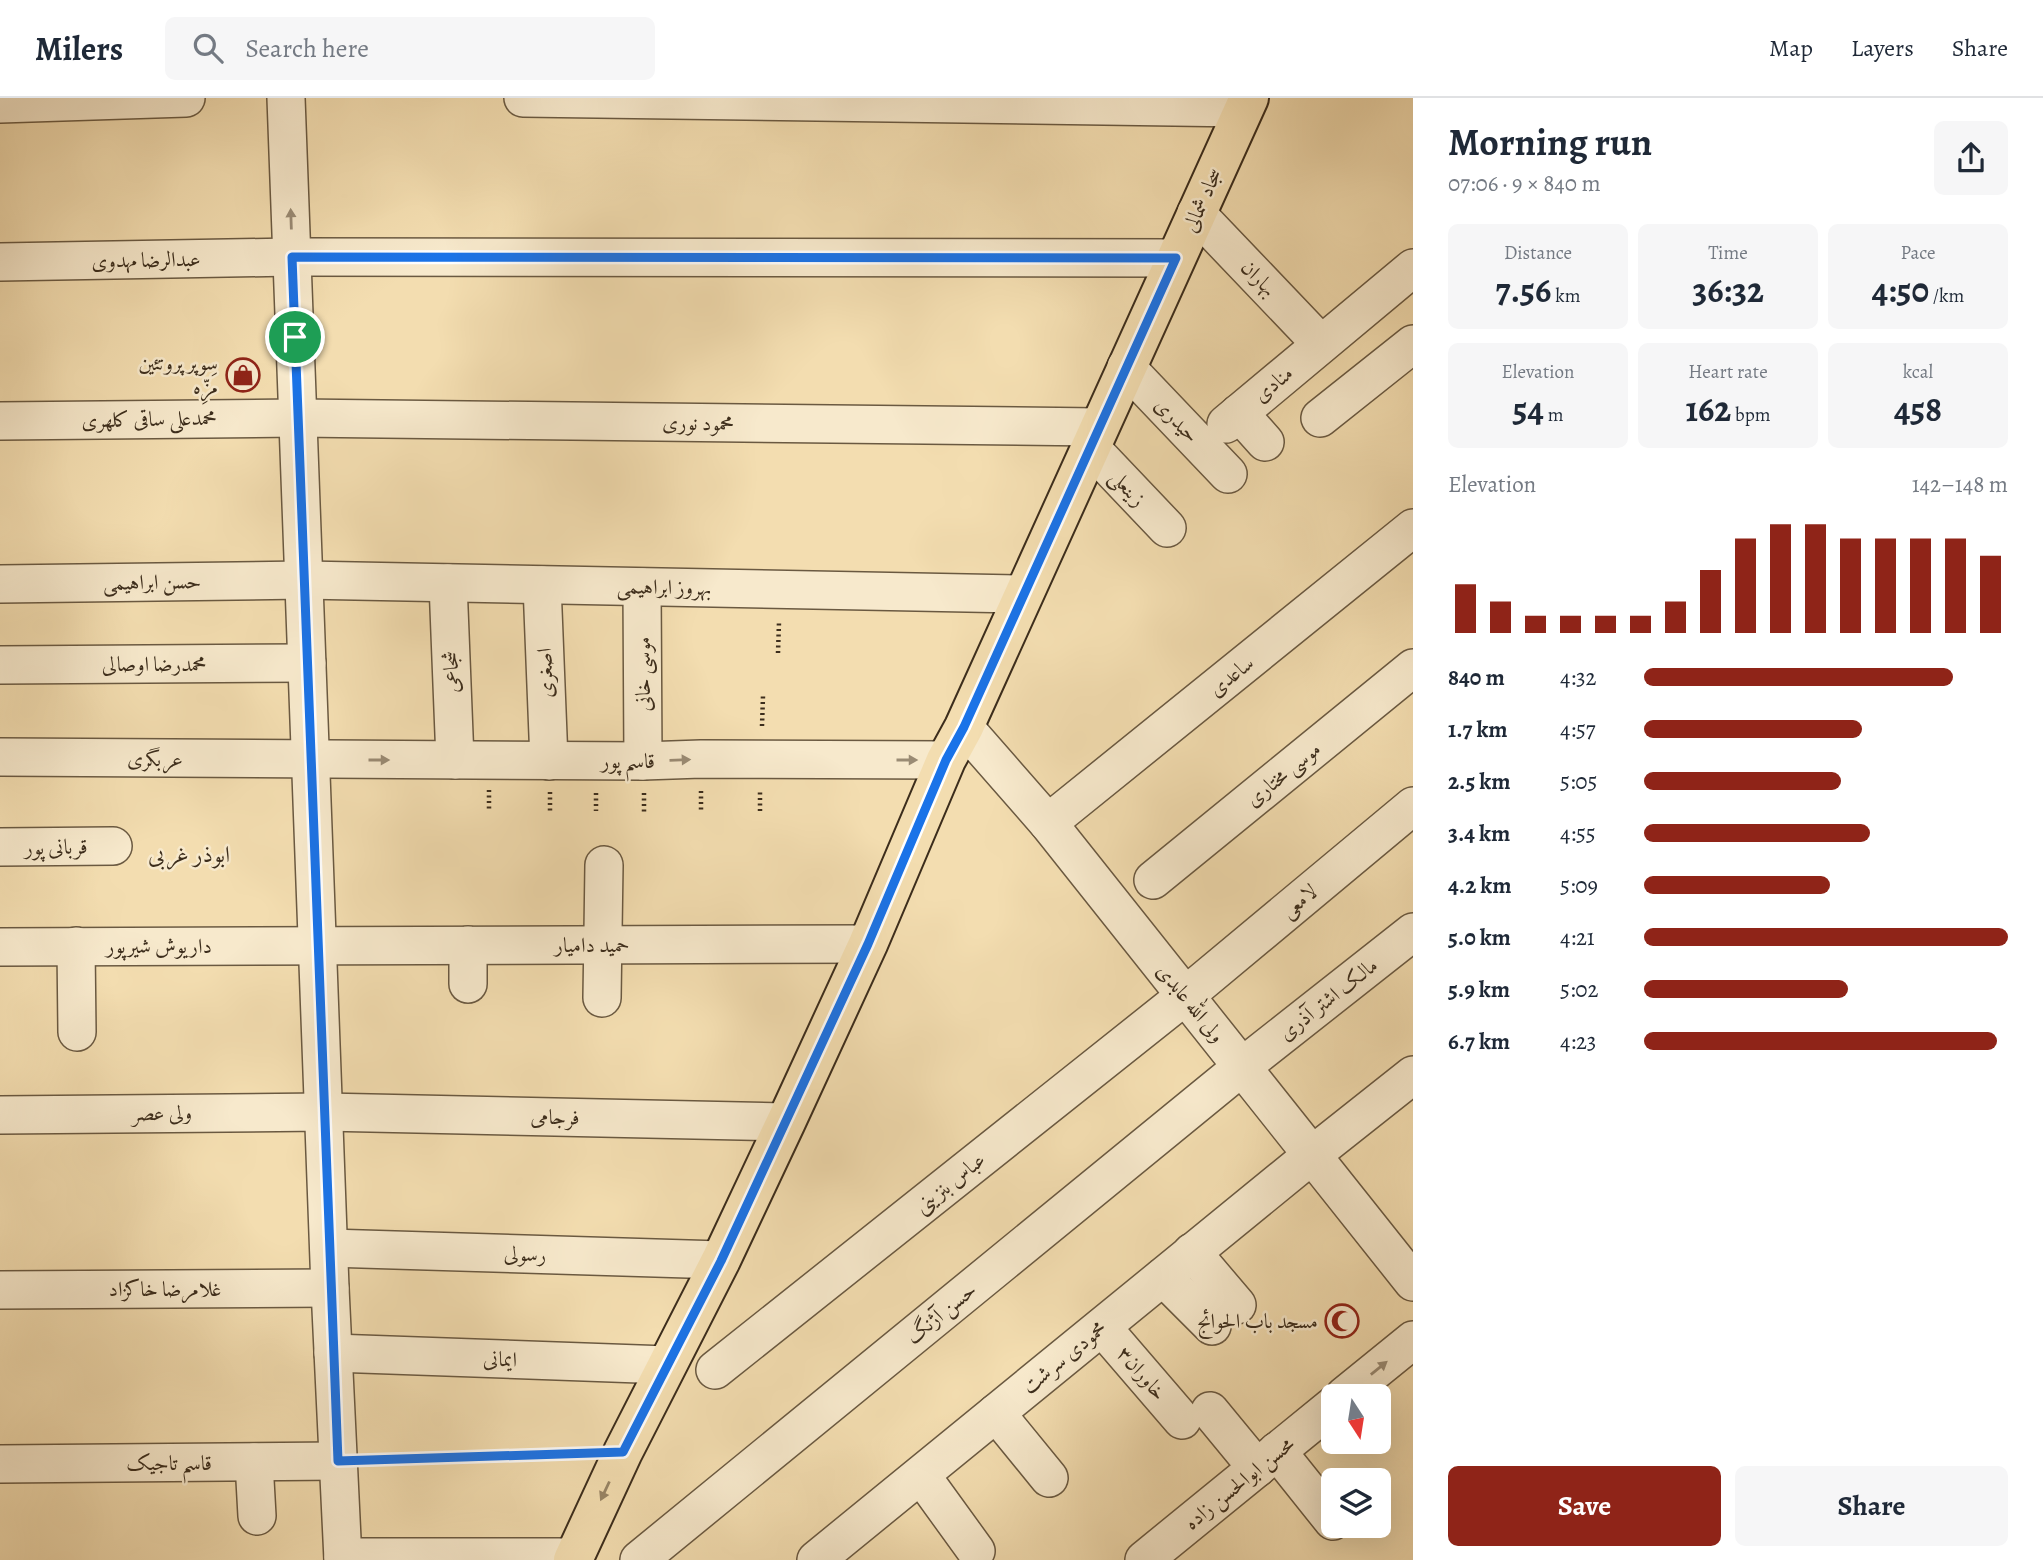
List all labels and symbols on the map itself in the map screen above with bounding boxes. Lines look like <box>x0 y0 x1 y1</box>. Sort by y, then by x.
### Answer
street label: سجاد شمالی <box>1175 163 1229 237</box>
one-way arrow <box>285 208 296 230</box>
street label: عبدالرضا مهدوی <box>91 245 201 275</box>
street label: بهاران <box>1235 254 1283 302</box>
pin <box>265 307 325 367</box>
place label: سوپر پروتئین مَزِّه <box>138 349 218 405</box>
shop icon: سوپر پروتئین مَزِّه <box>224 356 262 394</box>
street label: منادی <box>1247 359 1299 409</box>
street label: حیدری <box>1148 391 1206 449</box>
street label: محمدعلی ساقی کلهری <box>81 404 217 436</box>
street label: محمود نوری <box>662 408 734 438</box>
street label: زینعلی <box>1102 463 1152 514</box>
street label: حسن ابراهیمی <box>103 567 201 597</box>
street label: بهروز ابراهیمی <box>616 572 712 602</box>
street label: موسی خانی <box>629 636 658 712</box>
street label: اصغری <box>530 647 560 699</box>
street label: ساعدی <box>1202 649 1260 703</box>
street label: محمدرضا اوصالی <box>102 650 207 678</box>
street label: شجاعی <box>436 651 466 693</box>
street label: موسی مختاری <box>1240 735 1327 814</box>
street label: عربگری <box>127 745 183 774</box>
street label: قاسم پور <box>599 747 655 782</box>
one-way arrow <box>368 754 390 766</box>
one-way arrow <box>669 754 691 765</box>
one-way arrow <box>897 754 919 766</box>
street label: قربانی پور <box>22 832 88 863</box>
district label: ابوذر غربی <box>148 839 230 870</box>
street label: لامعی <box>1275 877 1323 925</box>
street label: حمید دامیار <box>553 931 630 959</box>
street label: داریوش شیرپور <box>104 932 212 961</box>
street label: مالک اشتر آذری <box>1272 951 1384 1047</box>
street label: ولی الله عابدی <box>1150 956 1234 1049</box>
street label: ولی عصر <box>130 1098 192 1128</box>
street label: فرجامی <box>530 1103 580 1131</box>
street label: عباس بنزینی <box>909 1146 991 1220</box>
street label: رسولی <box>503 1239 547 1269</box>
street label: غلامرضا خاکزاد <box>109 1275 221 1304</box>
street label: حسن آژنگ <box>900 1276 982 1350</box>
mosque icon: مسجد باب الحوائج <box>1323 1302 1361 1340</box>
place label: مسجد باب الحوائج <box>1197 1307 1318 1339</box>
street label: محمودی سرشت <box>1016 1314 1112 1400</box>
street label: خاوران۳ <box>1111 1340 1173 1406</box>
street label: ایمانی <box>483 1344 517 1374</box>
one-way arrow <box>1369 1361 1387 1376</box>
north arrow <box>1321 1384 1391 1454</box>
street label: محسن ابوالحسن زاده <box>1178 1430 1300 1536</box>
street label: قاسم تاجیک <box>126 1449 212 1484</box>
one-way arrow <box>599 1481 610 1501</box>

